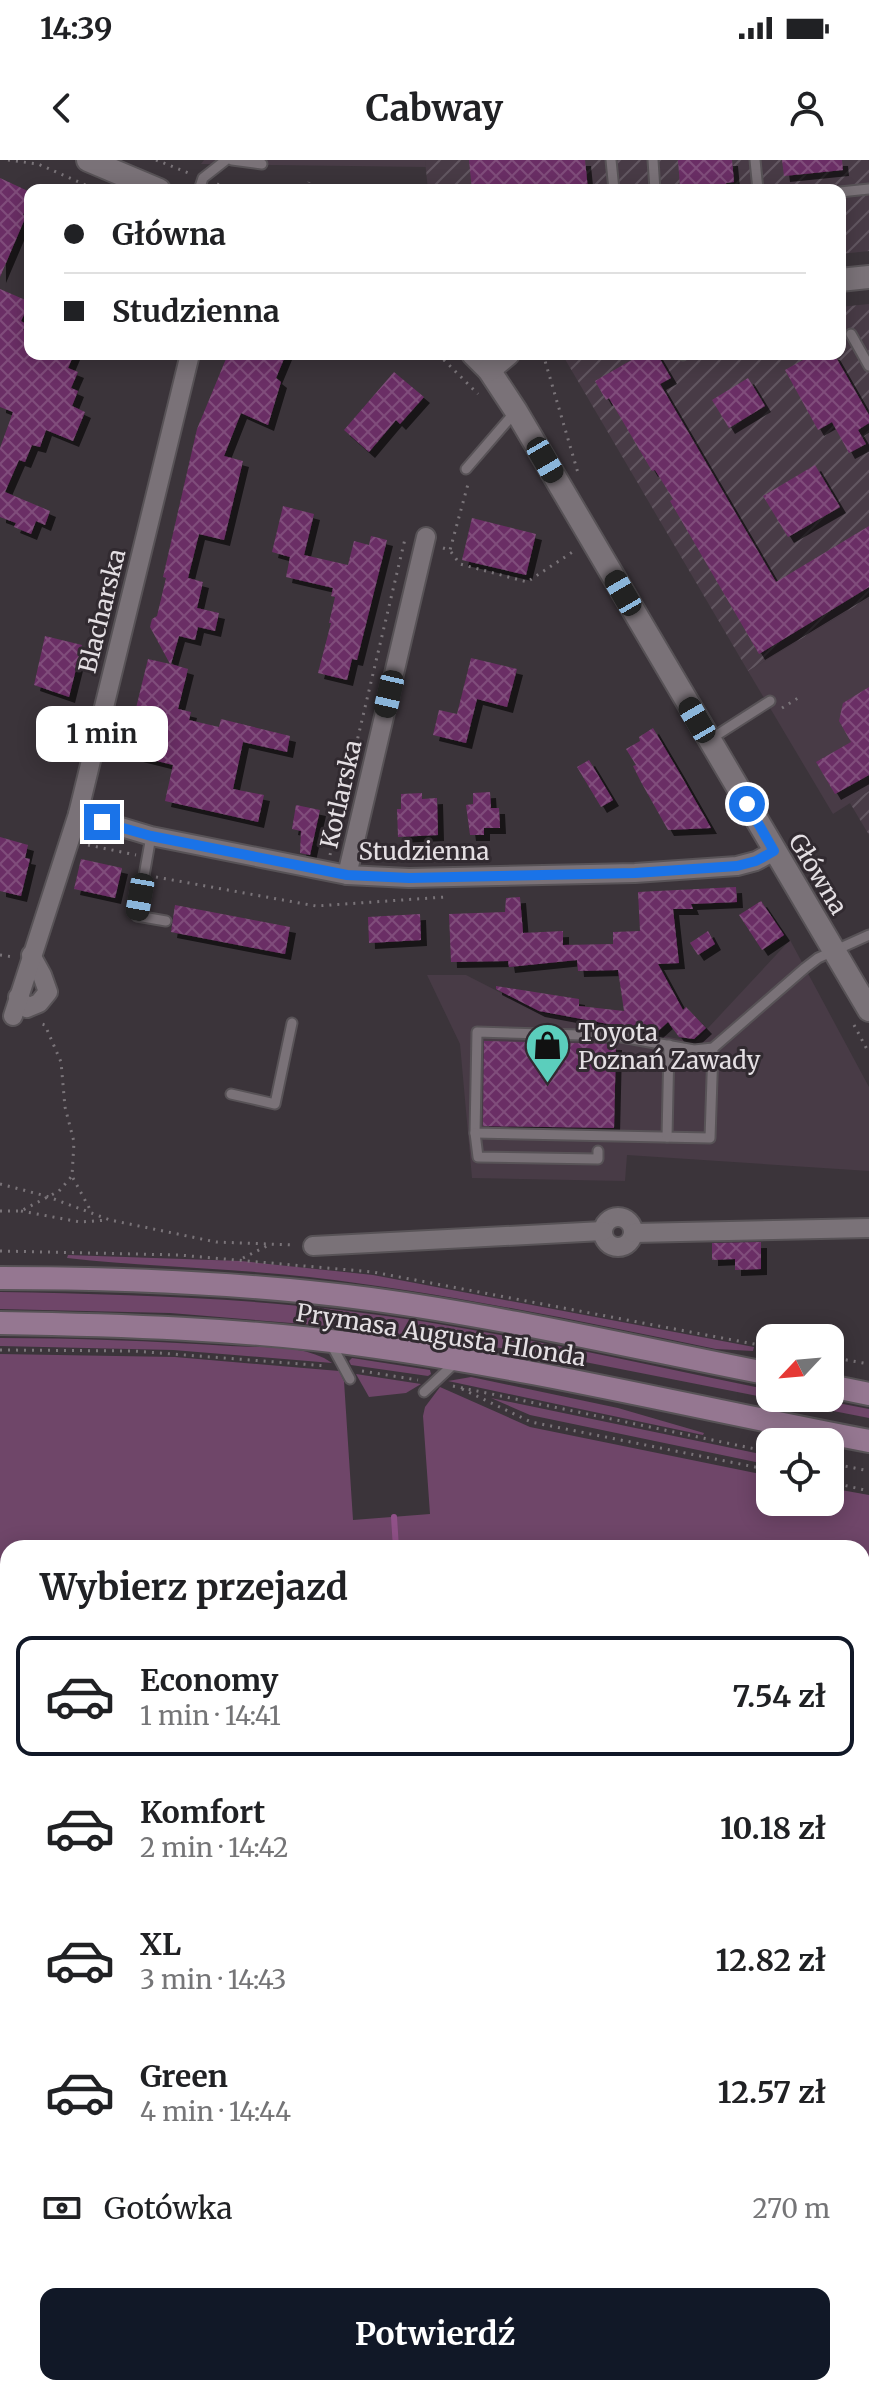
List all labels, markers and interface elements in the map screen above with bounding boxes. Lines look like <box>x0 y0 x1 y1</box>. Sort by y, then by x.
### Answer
text: 14:39 <box>40 9 112 47</box>
icon: back <box>40 86 84 130</box>
text: Cabway <box>366 86 503 131</box>
icon: person <box>785 86 829 130</box>
text: Główna <box>112 215 226 253</box>
text: Studzienna <box>112 292 280 330</box>
car <box>523 433 567 487</box>
street label: Blacharska <box>72 546 132 676</box>
car <box>601 566 645 620</box>
car <box>372 668 406 720</box>
car <box>675 693 719 747</box>
callout: 1 min <box>36 706 168 762</box>
text: 1 min <box>67 717 137 750</box>
street label: Kotlarska <box>313 737 369 851</box>
route start <box>729 786 765 822</box>
route end <box>84 804 120 840</box>
street label: Główna <box>782 828 854 920</box>
street label: Studzienna <box>359 836 490 867</box>
car <box>124 871 156 923</box>
place label: Toyota Poznań Zawady <box>578 1017 760 1076</box>
shop icon: Toyota Poznań Zawady <box>523 1022 571 1085</box>
street label: Prymasa Augusta Hlonda <box>294 1297 588 1373</box>
north arrow <box>756 1324 844 1412</box>
map controls <box>756 1324 844 1516</box>
button: locate <box>756 1428 844 1516</box>
text: Wybierz przejazd <box>40 1565 348 1610</box>
icon: car <box>44 1660 116 1732</box>
text: Economy <box>140 1661 278 1699</box>
text: 7.54 zł <box>732 1677 826 1715</box>
text: 1 min · 14:41 <box>140 1699 281 1732</box>
icon: car <box>44 1792 116 1864</box>
text: Komfort <box>140 1793 265 1831</box>
text: 10.18 zł <box>720 1809 826 1847</box>
text: 2 min · 14:42 <box>140 1831 289 1864</box>
icon: car <box>44 1924 116 1996</box>
text: XL <box>140 1925 181 1963</box>
text: 12.82 zł <box>716 1941 826 1979</box>
text: 3 min · 14:43 <box>140 1963 287 1996</box>
icon: car <box>44 2056 116 2128</box>
text: Green <box>140 2057 228 2095</box>
text: 12.57 zł <box>718 2073 826 2111</box>
text: 4 min · 14:44 <box>140 2095 291 2128</box>
icon: cash <box>40 2186 84 2230</box>
text: Gotówka <box>104 2189 233 2227</box>
text: 270 m <box>753 2192 830 2225</box>
button: Potwierdź <box>40 2288 830 2380</box>

